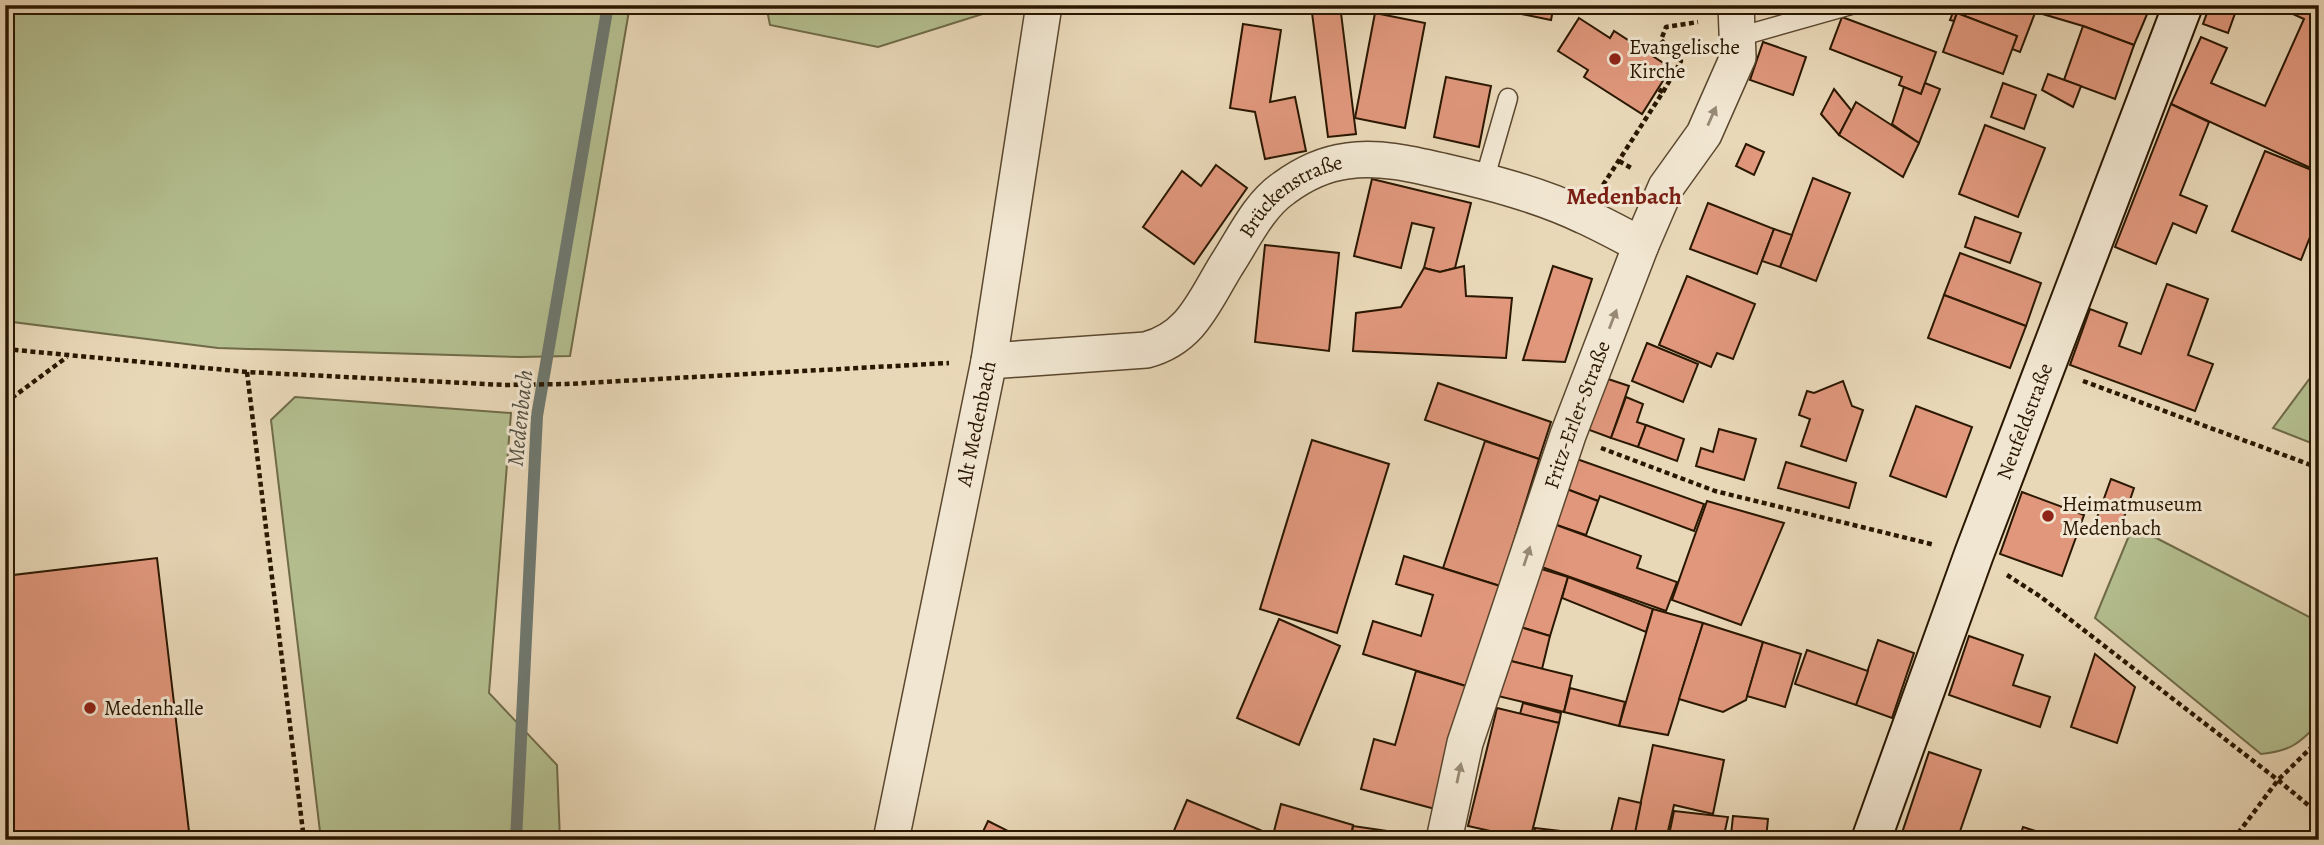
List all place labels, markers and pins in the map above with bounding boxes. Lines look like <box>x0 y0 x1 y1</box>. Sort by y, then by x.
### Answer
place label: Evangelische Kirche <box>1629 33 1740 85</box>
marker: Evangelische Kirche <box>1607 51 1623 67</box>
place label: Heimatmuseum Medenbach <box>2062 490 2202 542</box>
marker: Heimatmuseum Medenbach <box>2040 508 2056 524</box>
place label: Medenhalle <box>104 694 204 722</box>
marker: Medenhalle <box>82 700 98 716</box>

